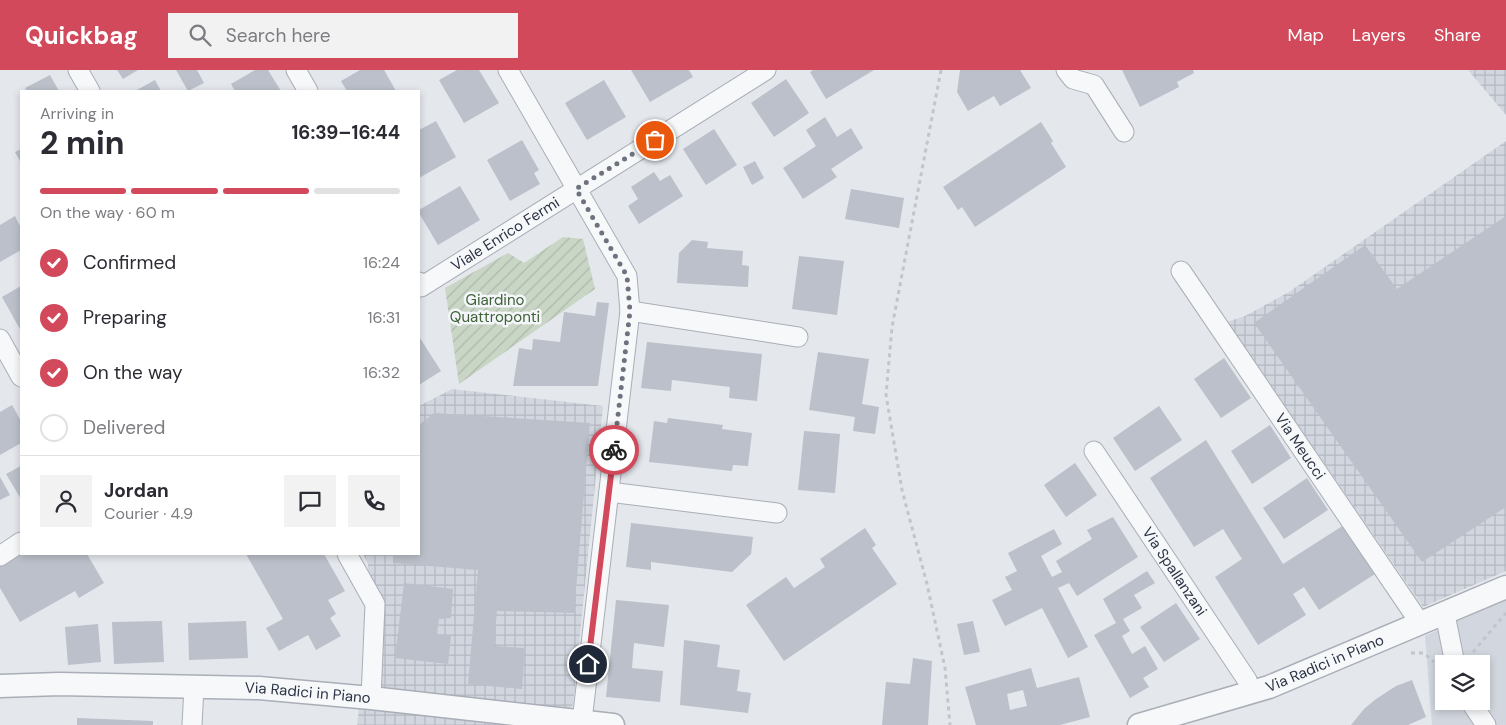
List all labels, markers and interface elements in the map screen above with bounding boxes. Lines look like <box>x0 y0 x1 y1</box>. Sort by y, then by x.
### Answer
search box <box>168 13 518 58</box>
text: Quickbag <box>25 20 138 51</box>
icon: search <box>186 21 214 49</box>
text: Search here <box>226 23 331 48</box>
text: Map <box>1288 23 1324 47</box>
text: Layers <box>1352 23 1406 47</box>
text: Share <box>1434 23 1481 47</box>
text: Arriving in <box>40 103 114 124</box>
pin <box>634 119 676 161</box>
text: 16:39–16:44 <box>291 120 400 145</box>
text: 2 min <box>40 122 125 164</box>
icon: bag <box>641 126 669 154</box>
street label: Viale Enrico Fermi <box>447 192 563 276</box>
text: On the way · 60 m <box>40 202 175 223</box>
icon: check <box>40 249 68 277</box>
text: Confirmed <box>83 250 176 275</box>
text: 16:24 <box>363 252 400 273</box>
park label: Giardino Quattroponti <box>450 290 540 327</box>
icon: check <box>40 304 68 332</box>
text: Preparing <box>83 305 167 330</box>
text: 16:31 <box>368 307 400 328</box>
icon: check <box>40 359 68 387</box>
text: On the way <box>83 360 183 385</box>
text: 16:32 <box>363 362 400 383</box>
street label: Via Meucci <box>1270 409 1330 484</box>
text: Delivered <box>83 415 165 440</box>
courier <box>589 425 639 475</box>
icon: bike <box>600 436 628 464</box>
button: person <box>40 475 92 527</box>
button: chat <box>284 475 336 527</box>
button: phone <box>348 475 400 527</box>
text: Jordan <box>104 478 169 503</box>
text: Courier · 4.9 <box>104 503 193 524</box>
street label: Via Spallanzani <box>1138 523 1211 620</box>
street label: Via Radici in Piano <box>1263 630 1387 697</box>
pin <box>567 643 609 685</box>
icon: home <box>574 650 602 678</box>
map controls <box>1435 655 1490 710</box>
button: layers <box>1435 655 1490 710</box>
street label: Via Radici in Piano <box>245 678 372 708</box>

